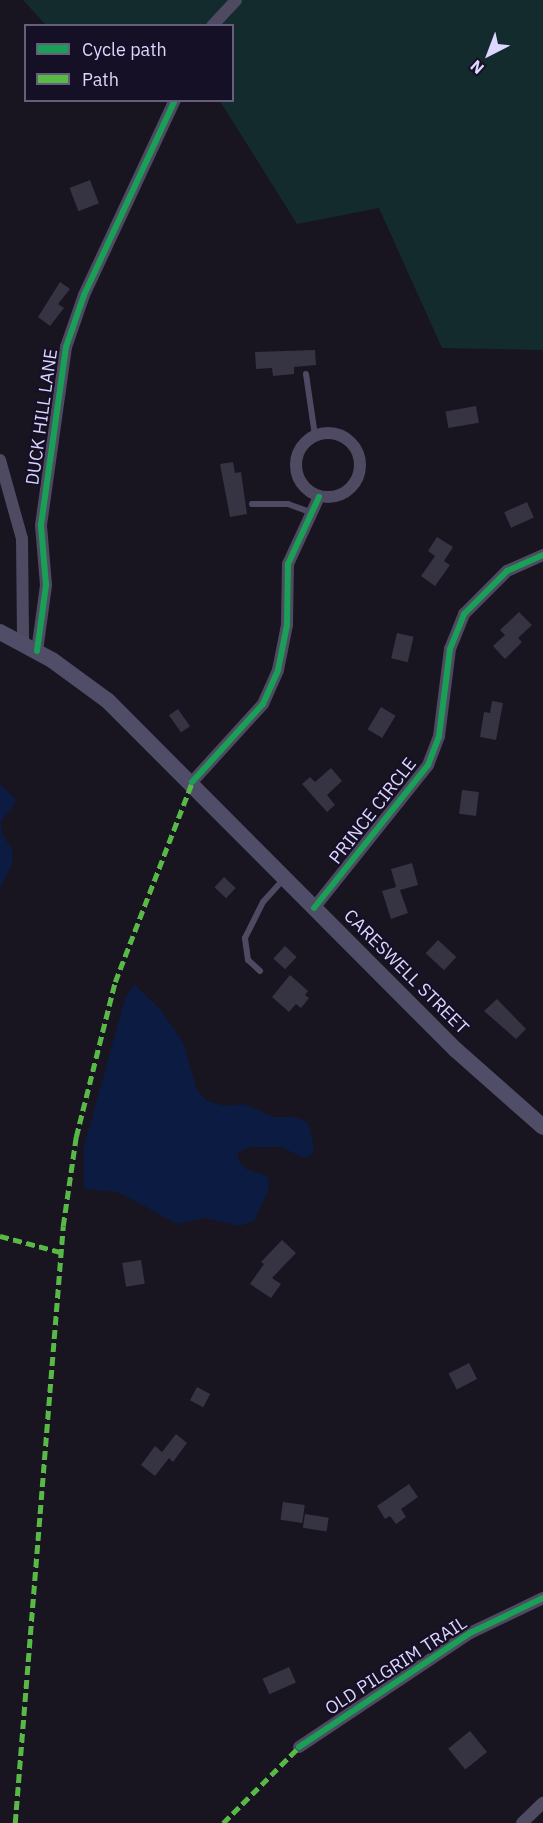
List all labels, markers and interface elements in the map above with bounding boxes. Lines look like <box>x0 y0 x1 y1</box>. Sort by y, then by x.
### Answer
legend <box>24 24 234 102</box>
north arrow <box>459 24 519 84</box>
text: Cycle path <box>82 38 167 61</box>
text: N <box>466 56 488 79</box>
text: Path <box>82 68 119 91</box>
street label: DUCK HILL LANE <box>22 347 62 487</box>
street label: PRINCE CIRCLE <box>325 754 421 868</box>
street label: CARESWELL STREET <box>339 905 473 1039</box>
street label: OLD PILGRIM TRAIL <box>321 1612 471 1720</box>

